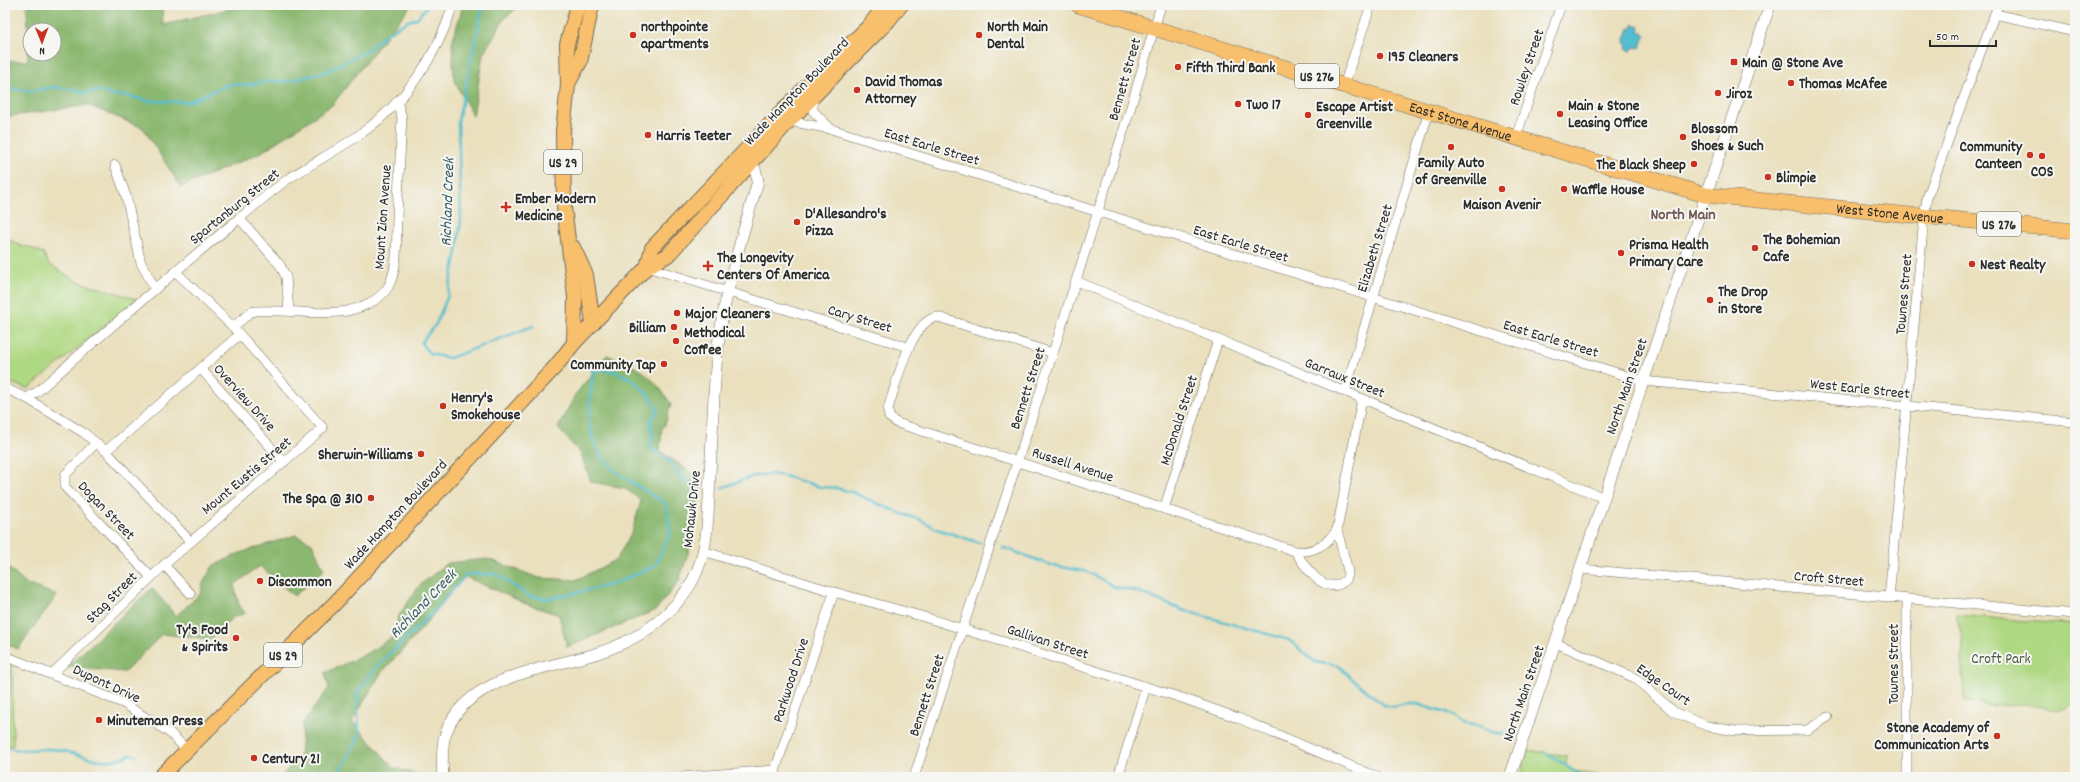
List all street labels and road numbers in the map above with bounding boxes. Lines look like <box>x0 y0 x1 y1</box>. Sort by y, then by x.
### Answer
street label: Rowley Street <box>1505 26 1551 109</box>
street label: Wade Hampton Boulevard <box>740 33 855 152</box>
street label: Bennett Street <box>1104 35 1148 124</box>
road number: US 276 <box>1295 64 1339 88</box>
street label: East Stone Avenue <box>1406 97 1515 149</box>
street label: East Earle Street <box>881 123 982 173</box>
road number: US 29 <box>544 150 582 174</box>
street label: Mount Zion Avenue <box>369 163 399 270</box>
street label: Spartanburg Street <box>185 164 286 251</box>
street label: West Stone Avenue <box>1835 199 1945 231</box>
street label: Elizabeth Street <box>1352 201 1400 295</box>
road number: US 276 <box>1977 212 2021 236</box>
street label: East Earle Street <box>1190 220 1291 270</box>
street label: Townes Street <box>1891 253 1920 335</box>
street label: Cary Street <box>825 300 895 340</box>
street label: East Earle Street <box>1500 315 1601 365</box>
street label: North Main Street <box>1601 335 1655 438</box>
street label: Bennett Street <box>1005 344 1053 433</box>
street label: Garraux Street <box>1301 353 1388 405</box>
street label: Overview Drive <box>207 360 280 437</box>
street label: McDonald Street <box>1155 372 1205 469</box>
street label: West Earle Street <box>1809 374 1911 406</box>
street label: Mount Eustis Street <box>197 432 298 521</box>
street label: Russell Avenue <box>1029 442 1116 490</box>
street label: Wade Hampton Boulevard <box>339 455 453 575</box>
street label: Mohawk Drive <box>678 469 708 549</box>
street label: Dogan Street <box>72 477 140 546</box>
street label: Croft Street <box>1793 566 1865 594</box>
street label: Stag Street <box>81 567 144 629</box>
street label: Gallivan Street <box>1004 619 1091 667</box>
street label: Townes Street <box>1884 623 1906 704</box>
street label: Parkwood Drive <box>768 635 816 726</box>
street label: North Main Street <box>1498 642 1552 745</box>
road number: US 29 <box>264 643 302 667</box>
street label: Bennett Street <box>904 651 952 740</box>
street label: Edge Court <box>1631 659 1695 713</box>
street label: Dupont Drive <box>69 660 144 710</box>

